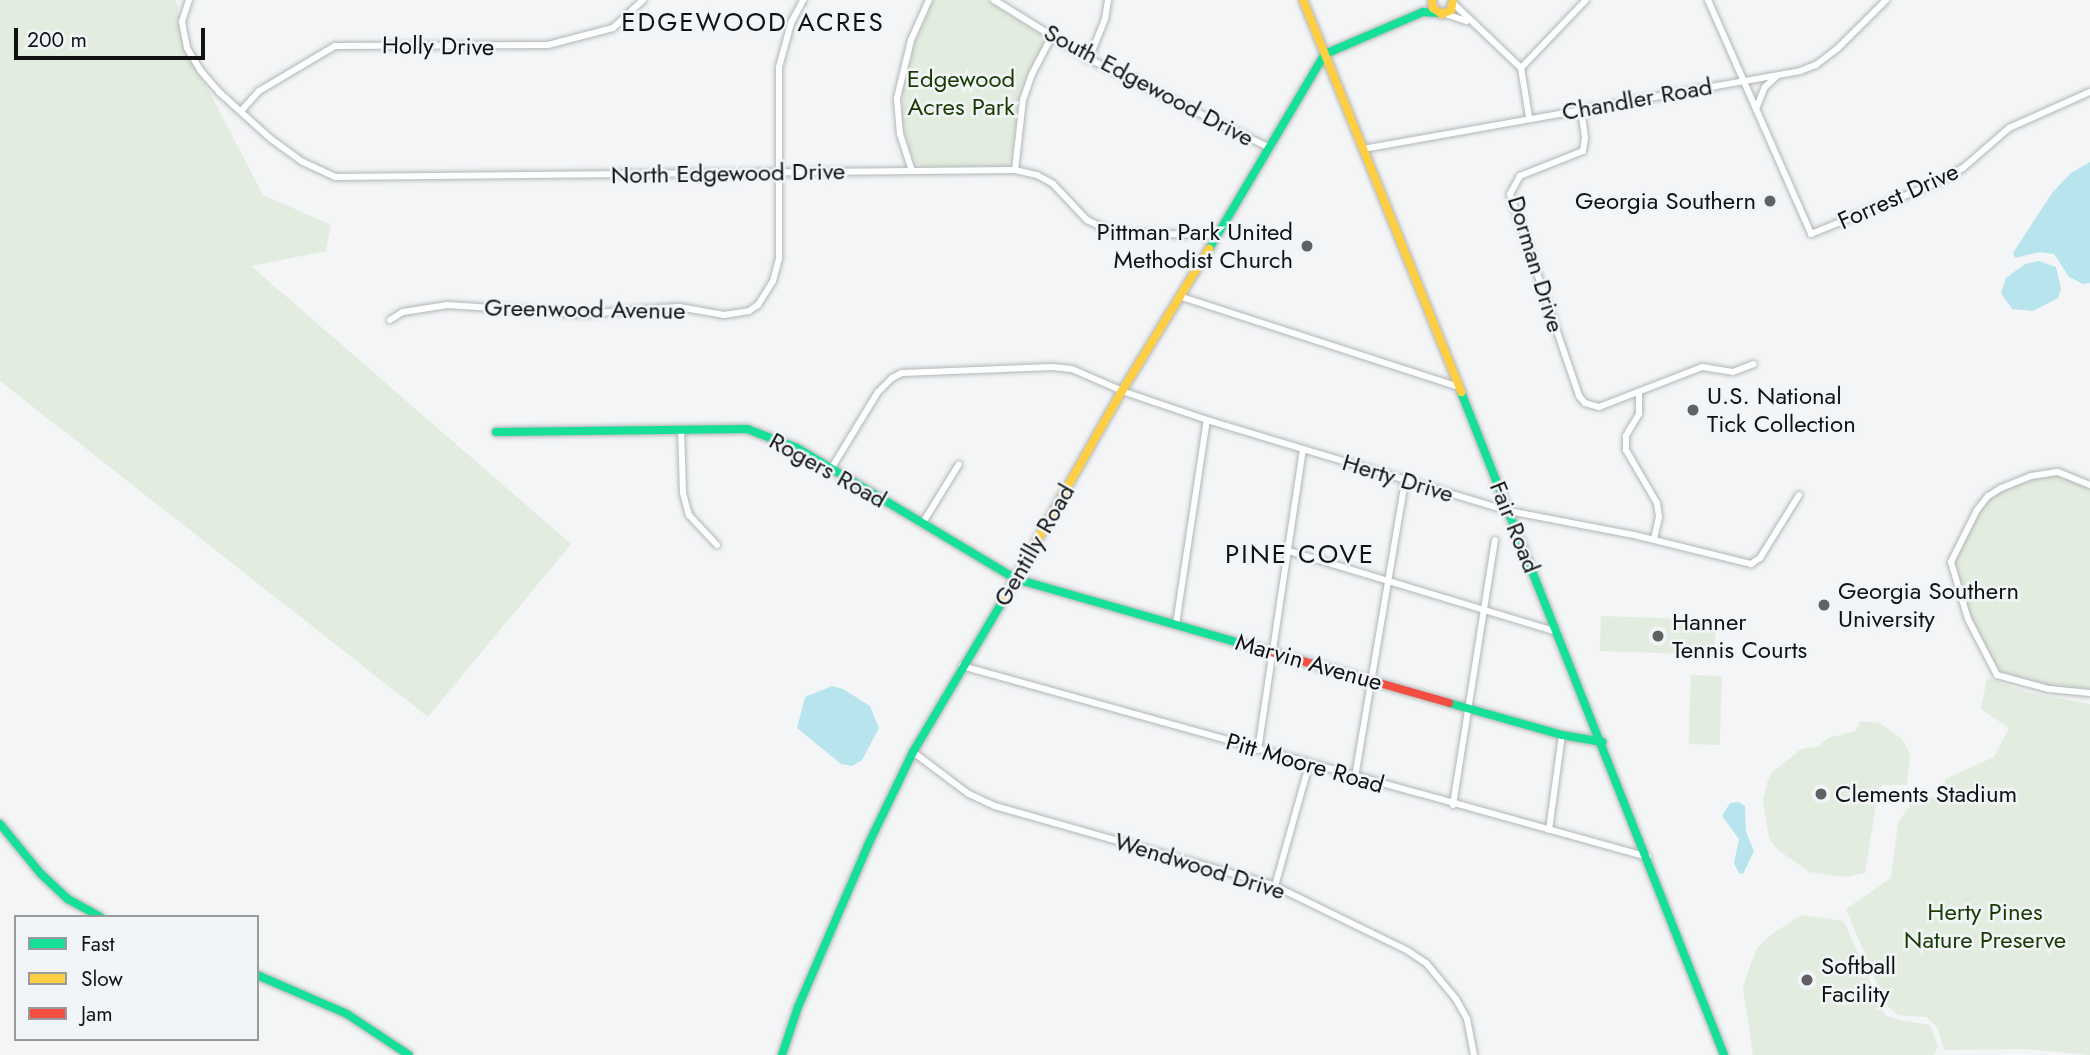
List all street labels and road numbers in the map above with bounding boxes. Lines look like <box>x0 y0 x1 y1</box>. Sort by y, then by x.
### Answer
street label: South Edgewood Drive <box>1039 18 1259 152</box>
street label: Holly Drive <box>382 31 494 61</box>
street label: Chandler Road <box>1560 72 1714 126</box>
street label: North Edgewood Drive <box>611 157 845 189</box>
street label: Forrest Drive <box>1833 157 1963 235</box>
street label: Dorman Drive <box>1502 192 1570 336</box>
street label: Greenwood Avenue <box>484 293 686 325</box>
street label: Rogers Road <box>764 426 892 514</box>
street label: Herty Drive <box>1339 447 1457 509</box>
street label: Fair Road <box>1484 477 1546 577</box>
street label: Gentilly Road <box>987 479 1081 611</box>
street label: Marvin Avenue <box>1232 627 1386 697</box>
street label: Pitt Moore Road <box>1223 727 1387 799</box>
street label: Wendwood Drive <box>1111 826 1289 906</box>

